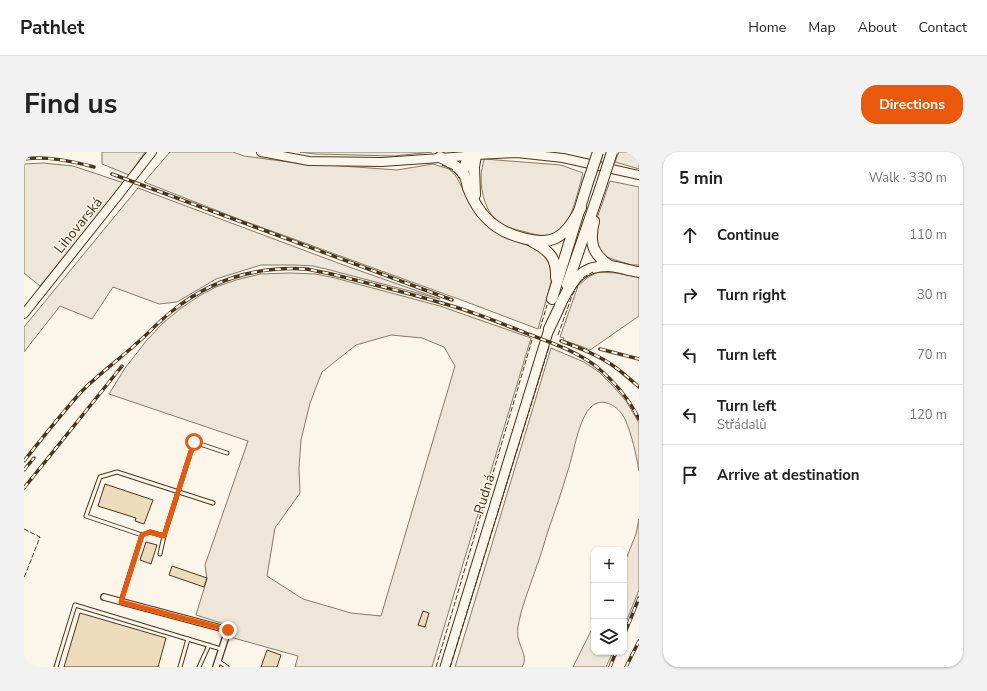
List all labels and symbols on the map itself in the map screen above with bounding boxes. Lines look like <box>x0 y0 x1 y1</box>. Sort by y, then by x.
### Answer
street label: Lihovarská <box>50 193 107 257</box>
route start <box>185 433 203 451</box>
street label: Rudná <box>469 472 500 516</box>
route end <box>219 621 237 639</box>

